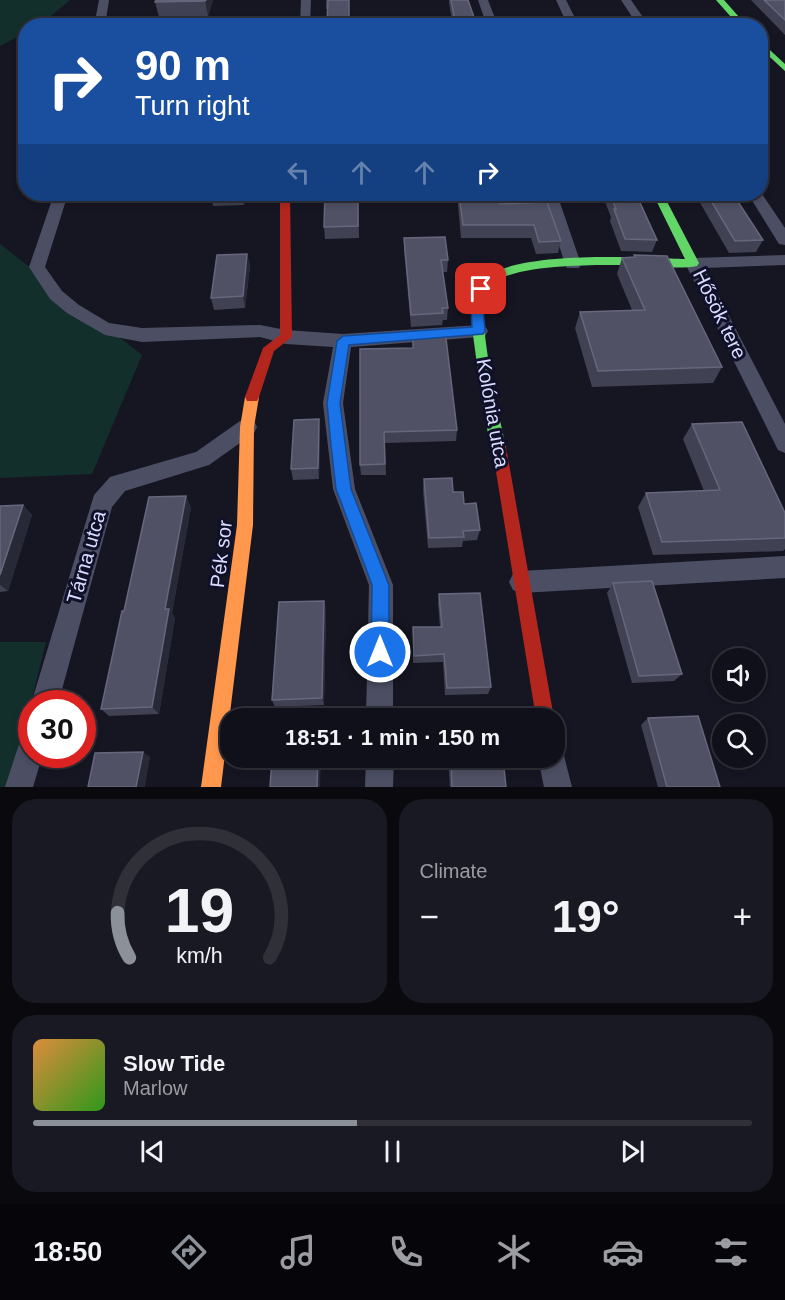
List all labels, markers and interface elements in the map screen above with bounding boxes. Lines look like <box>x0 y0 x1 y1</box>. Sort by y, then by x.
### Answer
icon: right <box>36 42 114 120</box>
text: 90 m <box>135 42 231 89</box>
text: Turn right <box>135 91 250 121</box>
icon: left <box>282 156 315 189</box>
icon: ahead <box>345 156 378 189</box>
icon: ahead <box>408 156 441 189</box>
icon: right <box>471 156 504 189</box>
pin <box>455 263 506 314</box>
street label: Hősök tere <box>689 266 751 362</box>
icon: arrive <box>464 272 497 305</box>
street label: Kolónia utca <box>473 357 514 470</box>
street label: Tárna utca <box>62 507 110 606</box>
street label: Pék sor <box>206 519 236 589</box>
position arrow <box>348 620 412 684</box>
map controls <box>712 648 766 768</box>
button: sound <box>712 648 766 702</box>
speed limit sign: 30 <box>18 690 96 768</box>
button: search <box>712 714 766 768</box>
text: 18:51 · 1 min · 150 m <box>285 725 500 750</box>
text: Climate <box>420 860 487 882</box>
text: 19 <box>165 876 234 945</box>
text: 19° <box>552 891 620 942</box>
text: − <box>420 898 439 935</box>
text: + <box>733 898 752 935</box>
text: km/h <box>176 944 222 968</box>
text: Slow Tide <box>123 1051 225 1076</box>
text: Marlow <box>123 1077 187 1099</box>
icon: previous <box>136 1135 169 1168</box>
icon: pause <box>376 1135 409 1168</box>
icon: next <box>616 1135 649 1168</box>
icon: directions <box>168 1231 210 1273</box>
icon: music <box>277 1231 319 1273</box>
icon: phone <box>385 1231 427 1273</box>
icon: climate <box>493 1231 535 1273</box>
icon: car <box>602 1231 644 1273</box>
icon: filters <box>710 1231 752 1273</box>
text: 18:50 <box>33 1237 102 1267</box>

